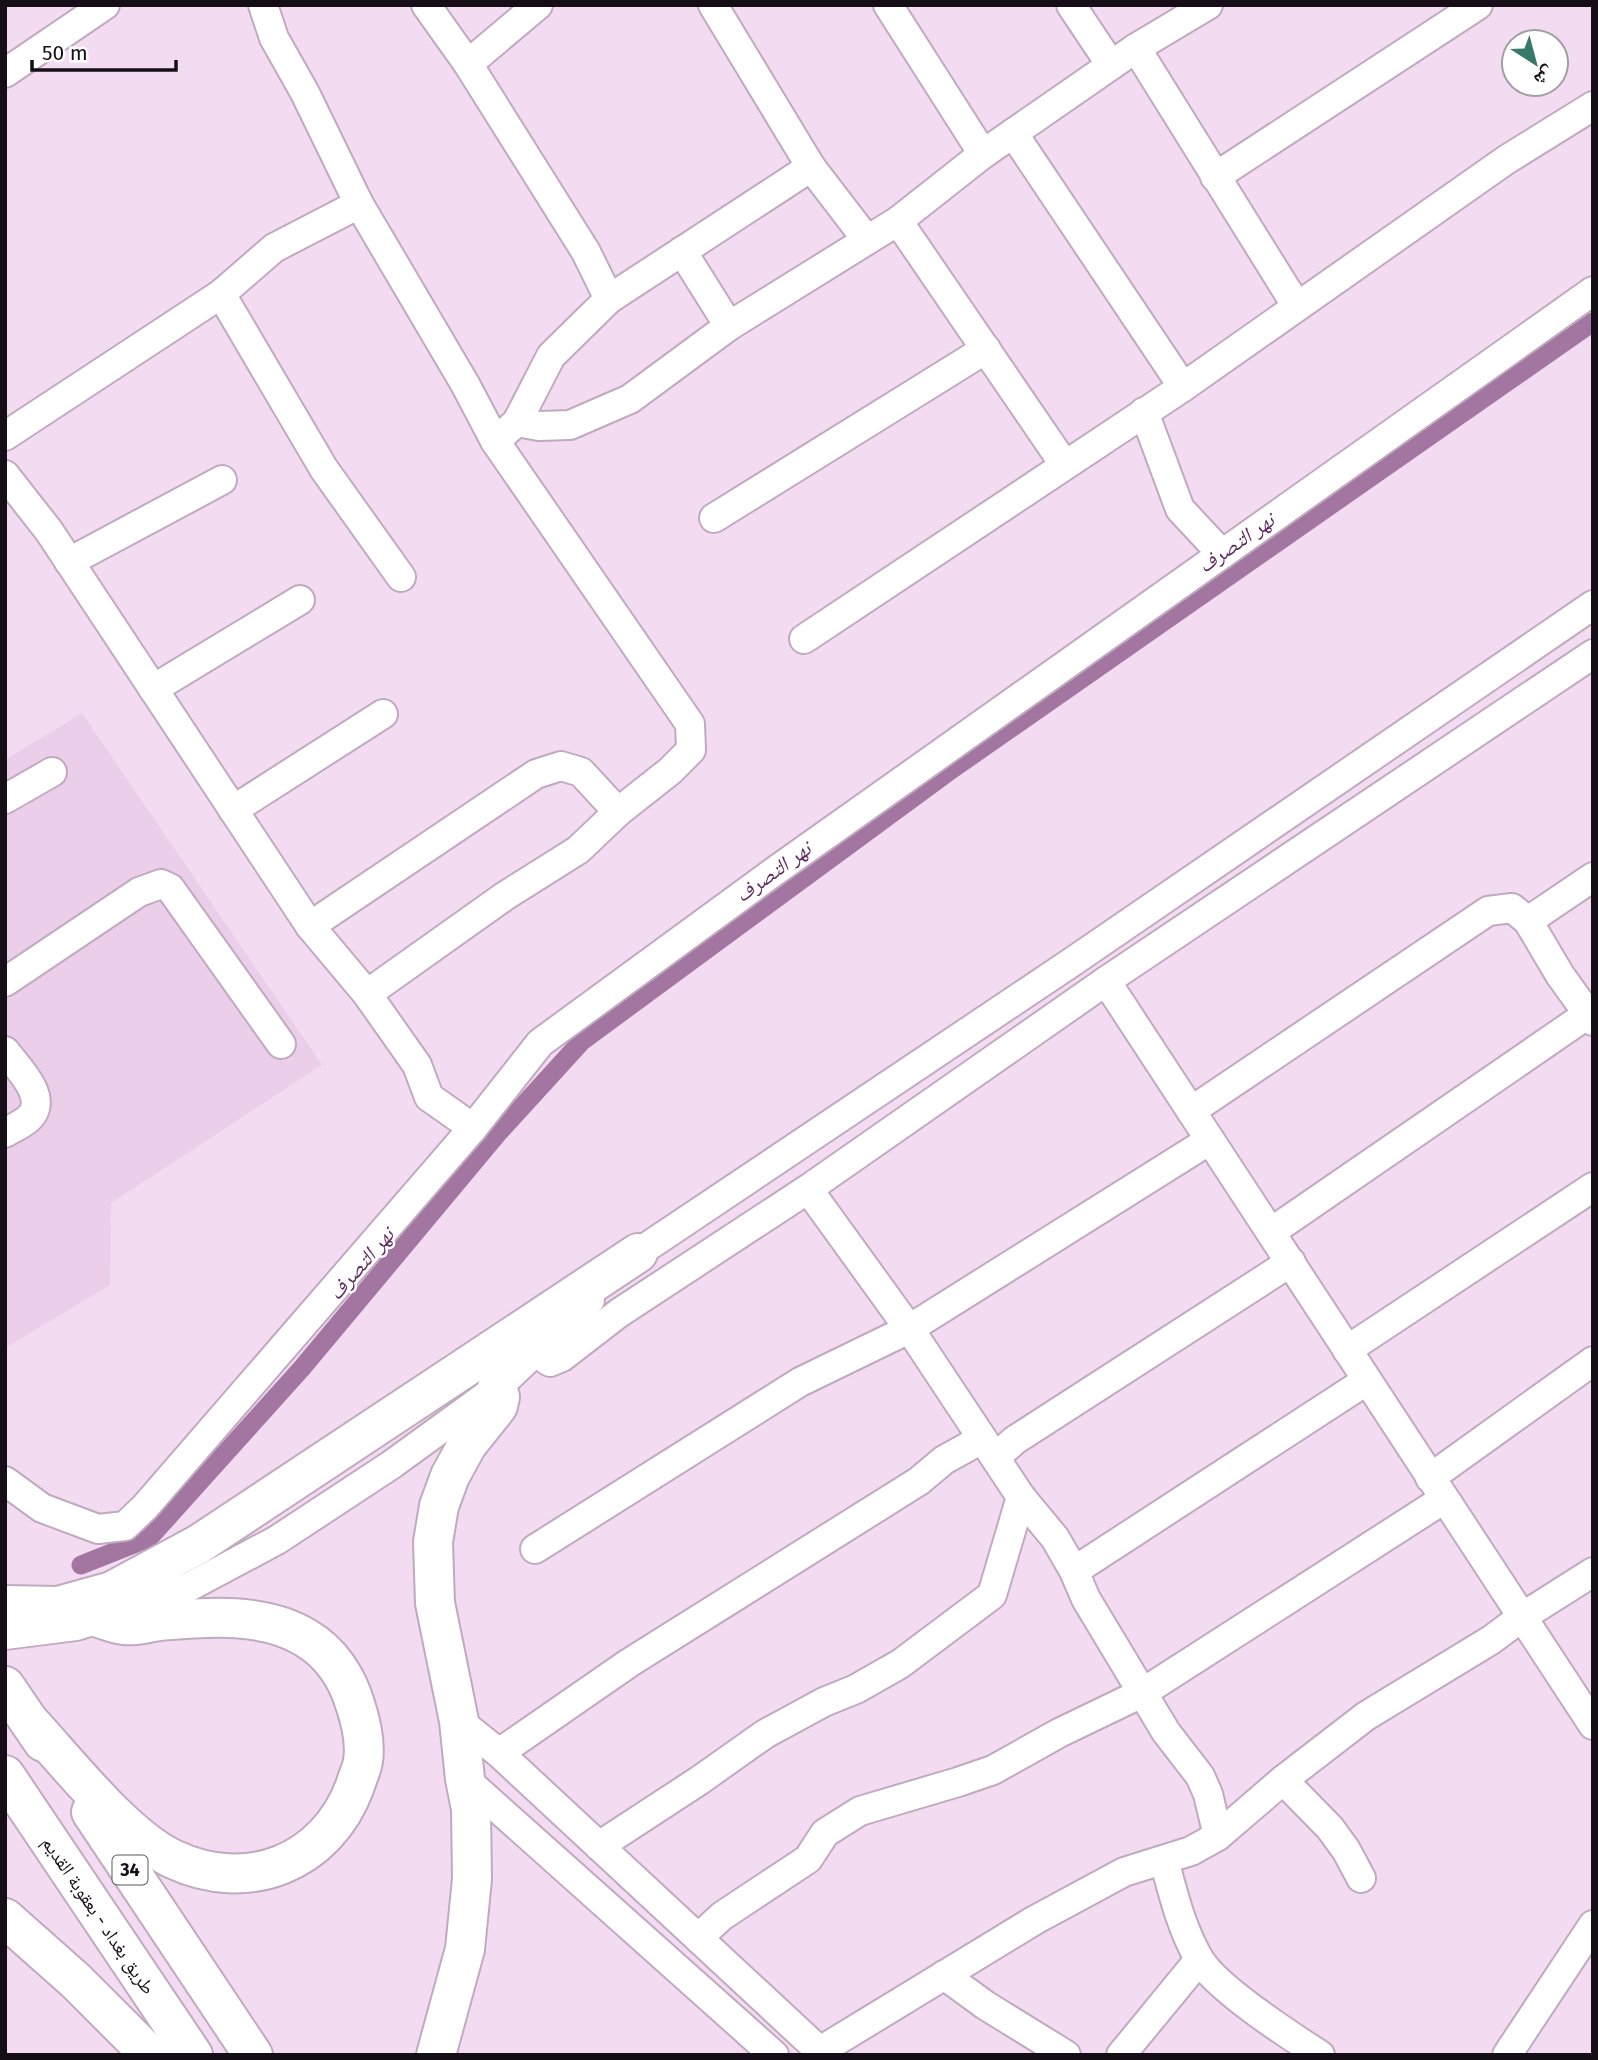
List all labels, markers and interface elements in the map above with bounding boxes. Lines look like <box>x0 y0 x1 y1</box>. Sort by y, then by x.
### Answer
scale bar <box>32 28 175 72</box>
north arrow <box>1500 28 1570 98</box>
text: 50 m <box>42 40 88 66</box>
text: ش <box>1530 61 1560 92</box>
water label: نهر التصرف <box>1193 505 1282 579</box>
water label: نهر التصرف <box>730 834 819 908</box>
water label: نهر التصرف <box>323 1220 402 1305</box>
street label: طريق بغداد - بعقوبة القديم <box>36 1832 160 1999</box>
road number: 34 <box>113 1856 148 1884</box>

